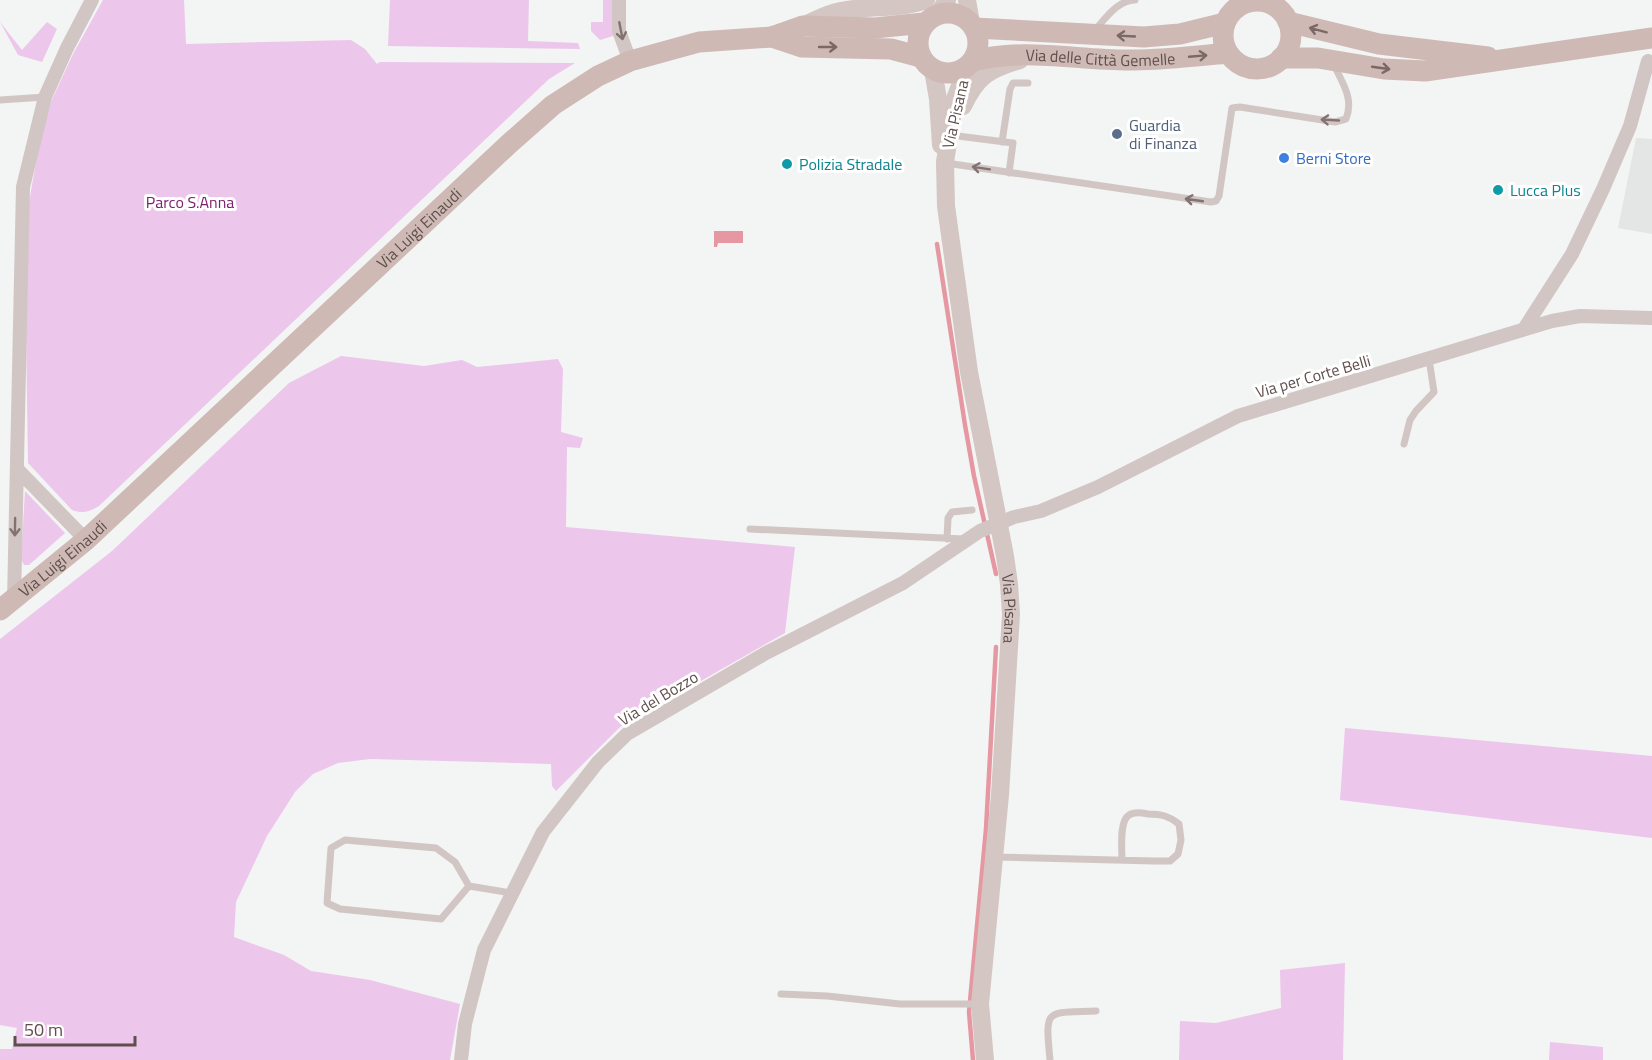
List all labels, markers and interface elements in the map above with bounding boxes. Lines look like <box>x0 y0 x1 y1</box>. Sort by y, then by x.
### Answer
one-way arrow <box>616 21 627 40</box>
one-way arrow <box>1309 24 1328 36</box>
one-way arrow <box>1117 31 1137 42</box>
one-way arrow <box>818 41 838 53</box>
street label: Via delle Città Gemelle <box>1025 43 1176 72</box>
one-way arrow <box>1188 50 1208 61</box>
one-way arrow <box>1370 63 1390 74</box>
street label: Via Pisana <box>935 77 975 151</box>
place label: Guardia di Finanza <box>1129 113 1197 155</box>
one-way arrow <box>1321 115 1341 126</box>
marker: Guardia di Finanza <box>1110 127 1124 141</box>
place label: Berni Store <box>1296 146 1371 170</box>
marker: Berni Store <box>1277 151 1291 165</box>
place label: Polizia Stradale <box>799 152 902 176</box>
marker: Polizia Stradale <box>780 157 794 171</box>
one-way arrow <box>971 163 991 174</box>
place label: Lucca Plus <box>1510 178 1581 202</box>
street label: Via Luigi Einaudi <box>371 182 467 274</box>
marker: Lucca Plus <box>1491 183 1505 197</box>
park label: Parco S.Anna <box>146 190 234 214</box>
one-way arrow <box>1185 194 1205 205</box>
street label: Via per Corte Belli <box>1253 348 1373 404</box>
street label: Via Luigi Einaudi <box>13 514 112 603</box>
one-way arrow <box>10 517 21 537</box>
street label: Via Pisana <box>996 572 1023 644</box>
street label: Via del Bozzo <box>614 665 702 731</box>
scale bar <box>15 1009 135 1047</box>
text: 50 m <box>24 1016 63 1043</box>

